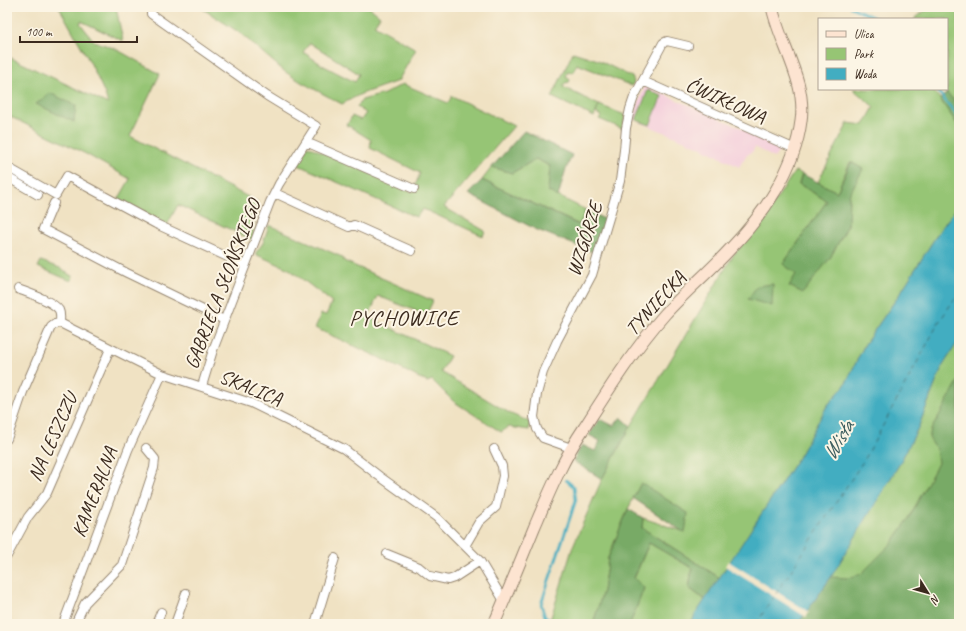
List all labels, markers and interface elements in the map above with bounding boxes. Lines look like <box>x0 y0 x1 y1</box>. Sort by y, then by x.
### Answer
scale bar <box>20 18 137 44</box>
legend <box>818 18 948 90</box>
text: 100 m <box>26 24 53 40</box>
text: Ulica <box>854 26 875 42</box>
text: Park <box>854 46 875 62</box>
text: Woda <box>854 66 878 82</box>
street label: ĆWIKŁOWA <box>682 72 770 130</box>
street label: GABRIELA SŁOŃSKIEGO <box>179 194 267 372</box>
street label: WZGÓRZE <box>561 197 609 279</box>
street label: TYNIECKA <box>620 265 691 341</box>
district label: PYCHOWICE <box>349 304 461 332</box>
street label: SKALICA <box>216 364 287 412</box>
street label: NA LESZCZU <box>22 386 84 485</box>
water label: Wisła <box>816 414 861 464</box>
street label: KAMERALNA <box>66 443 123 541</box>
north arrow <box>908 573 948 613</box>
text: N <box>927 592 944 608</box>

